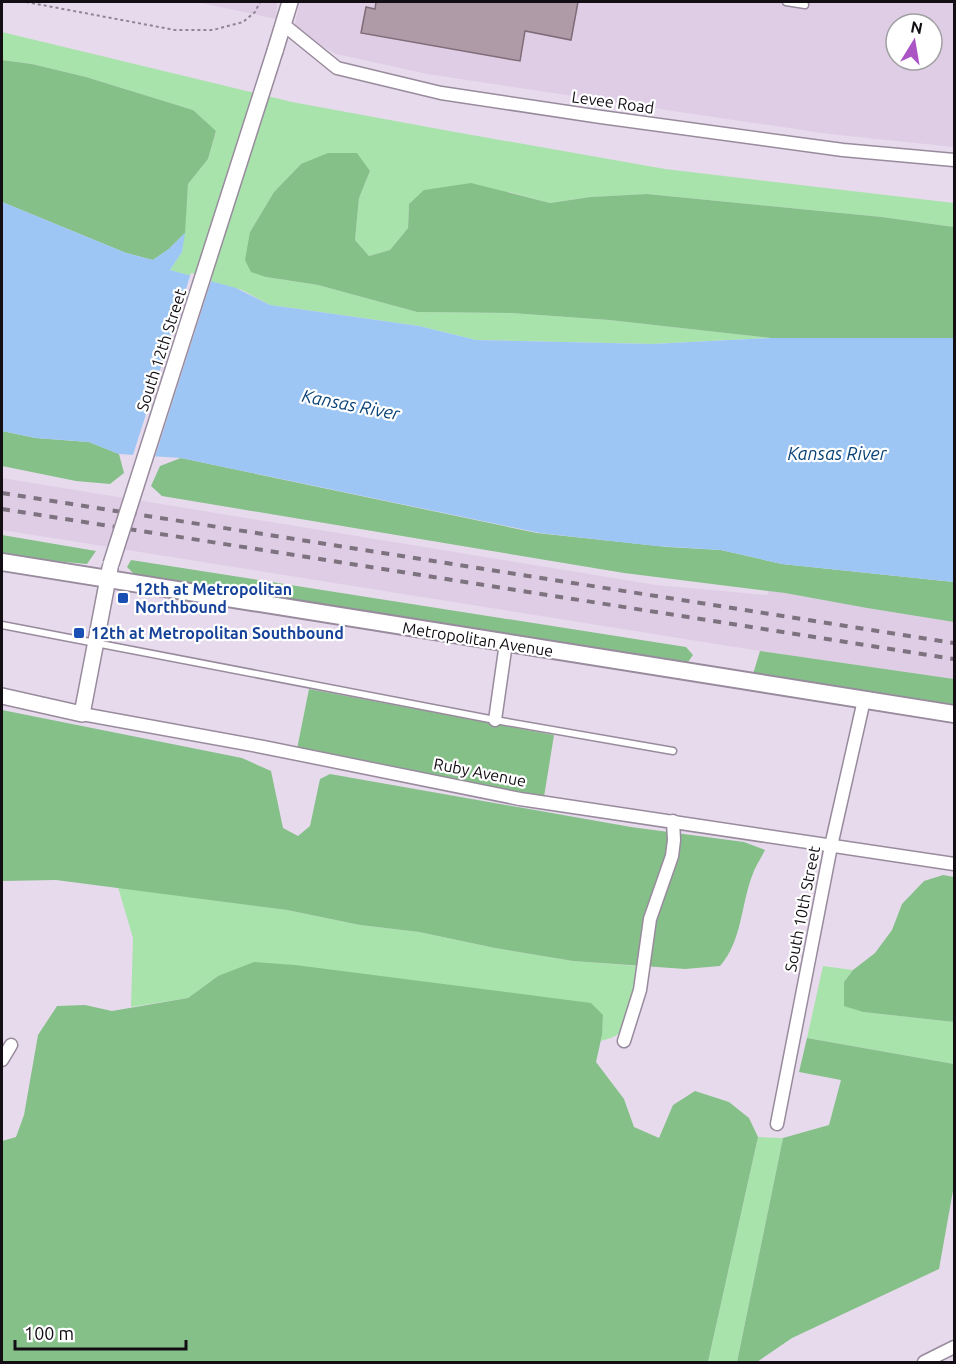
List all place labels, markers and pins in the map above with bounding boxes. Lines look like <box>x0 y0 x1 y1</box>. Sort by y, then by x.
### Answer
place label: 12th at Metropolitan Northbound <box>135 580 292 616</box>
marker: 12th at Metropolitan Northbound <box>116 591 130 605</box>
place label: 12th at Metropolitan Southbound <box>91 624 344 642</box>
marker: 12th at Metropolitan Southbound <box>72 626 86 640</box>

